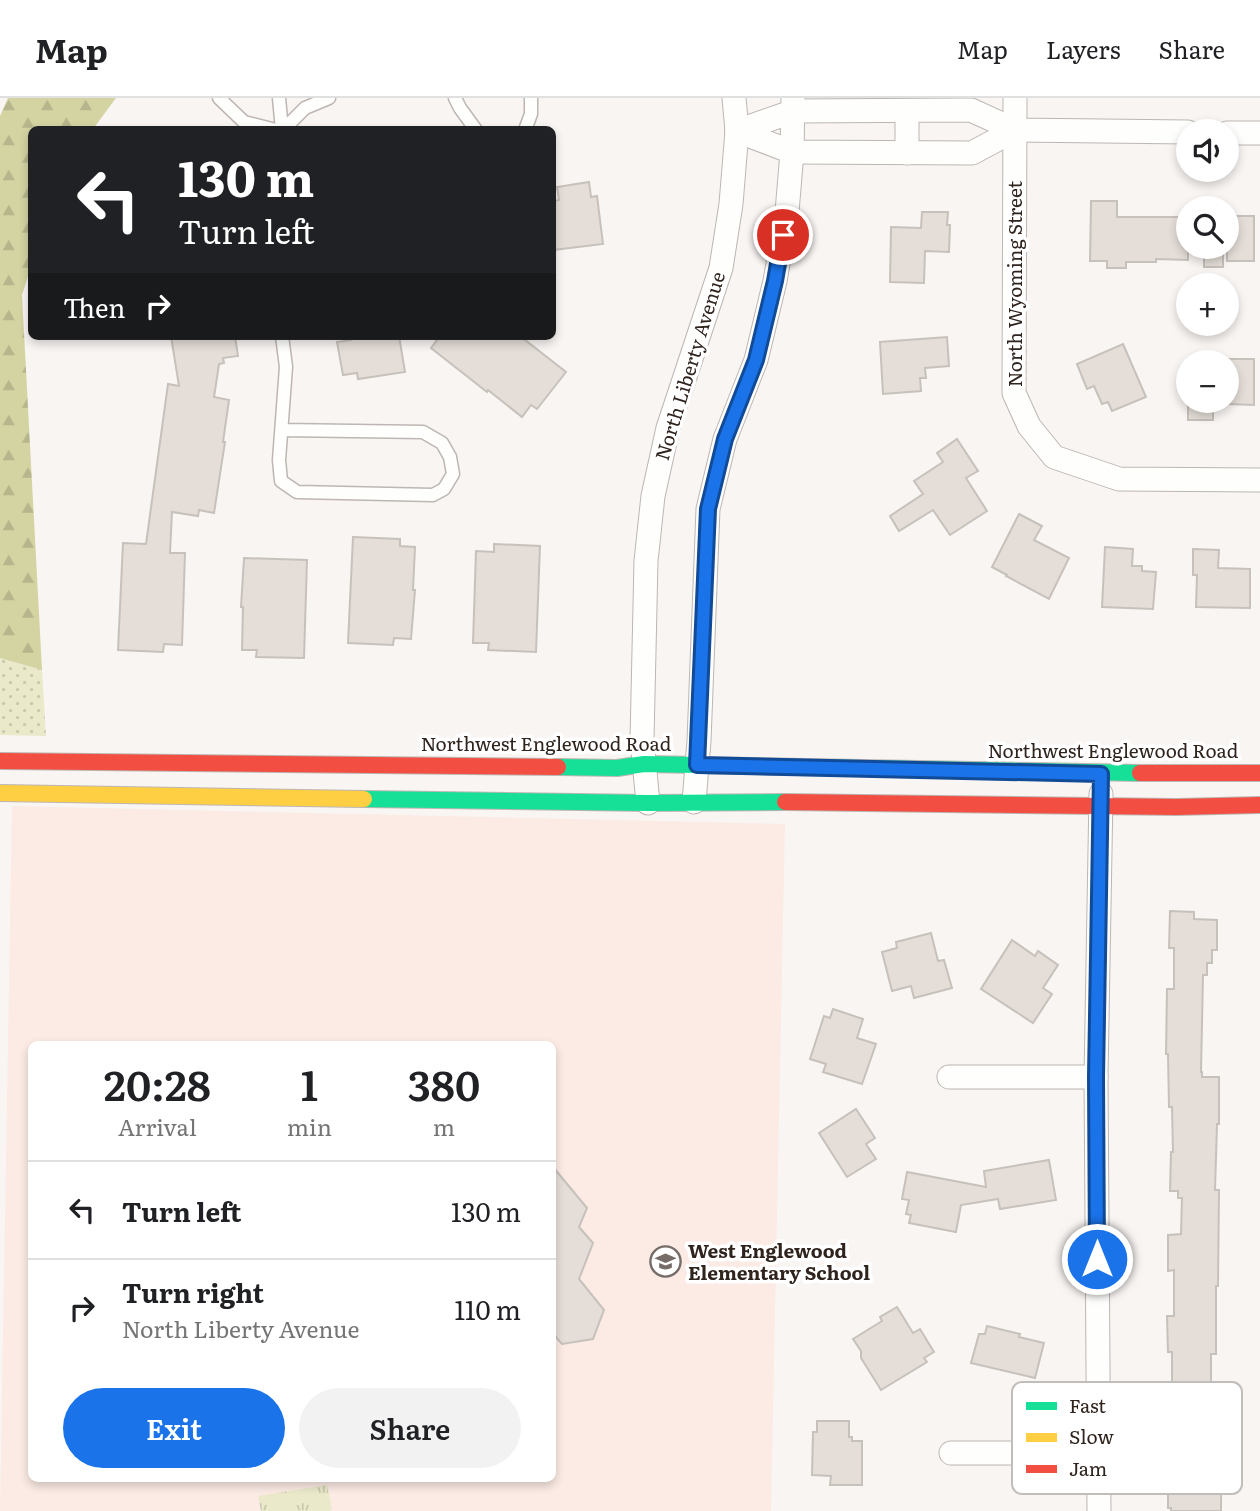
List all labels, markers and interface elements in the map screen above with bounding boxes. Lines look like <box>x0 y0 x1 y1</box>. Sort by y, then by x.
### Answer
text: Map <box>35 24 108 73</box>
text: Map <box>957 31 1008 66</box>
text: Layers <box>1046 31 1120 66</box>
text: Share <box>1158 31 1225 66</box>
map controls <box>1176 119 1239 413</box>
button: sound <box>1176 119 1239 182</box>
text: 130 m <box>178 139 314 212</box>
icon: left <box>63 154 154 245</box>
street label: North Wyoming Street <box>1000 180 1028 387</box>
button: search <box>1176 196 1239 259</box>
pin <box>753 205 813 265</box>
text: Turn left <box>178 206 315 254</box>
icon: arrive <box>764 216 802 254</box>
street label: North Liberty Avenue <box>647 268 731 464</box>
button: + <box>1176 273 1239 336</box>
text: Then <box>63 287 125 326</box>
icon: right <box>139 287 177 325</box>
button: − <box>1176 350 1239 413</box>
street label: Northwest Englewood Road <box>421 729 672 757</box>
street label: Northwest Englewood Road <box>988 736 1239 764</box>
text: 20:28 <box>104 1052 211 1114</box>
text: 1 <box>301 1052 318 1114</box>
text: 380 <box>408 1052 480 1114</box>
text: Arrival <box>118 1109 197 1143</box>
text: min <box>287 1109 332 1143</box>
text: m <box>433 1109 455 1143</box>
icon: left <box>63 1191 101 1229</box>
text: Turn left <box>122 1191 241 1230</box>
text: 130 m <box>451 1191 521 1230</box>
position arrow <box>1060 1222 1134 1296</box>
place label: West Englewood Elementary School <box>688 1236 870 1286</box>
school or university icon: West Englewood Elementary School <box>648 1245 682 1279</box>
text: Turn right <box>122 1272 264 1311</box>
icon: right <box>63 1289 101 1327</box>
text: 110 m <box>454 1289 521 1328</box>
text: North Liberty Avenue <box>122 1311 359 1345</box>
legend <box>1012 1382 1242 1494</box>
button: Exit <box>63 1388 285 1468</box>
button: Share <box>299 1388 521 1468</box>
text: Fast <box>1069 1391 1106 1419</box>
text: Slow <box>1069 1422 1114 1450</box>
text: Jam <box>1069 1454 1107 1482</box>

